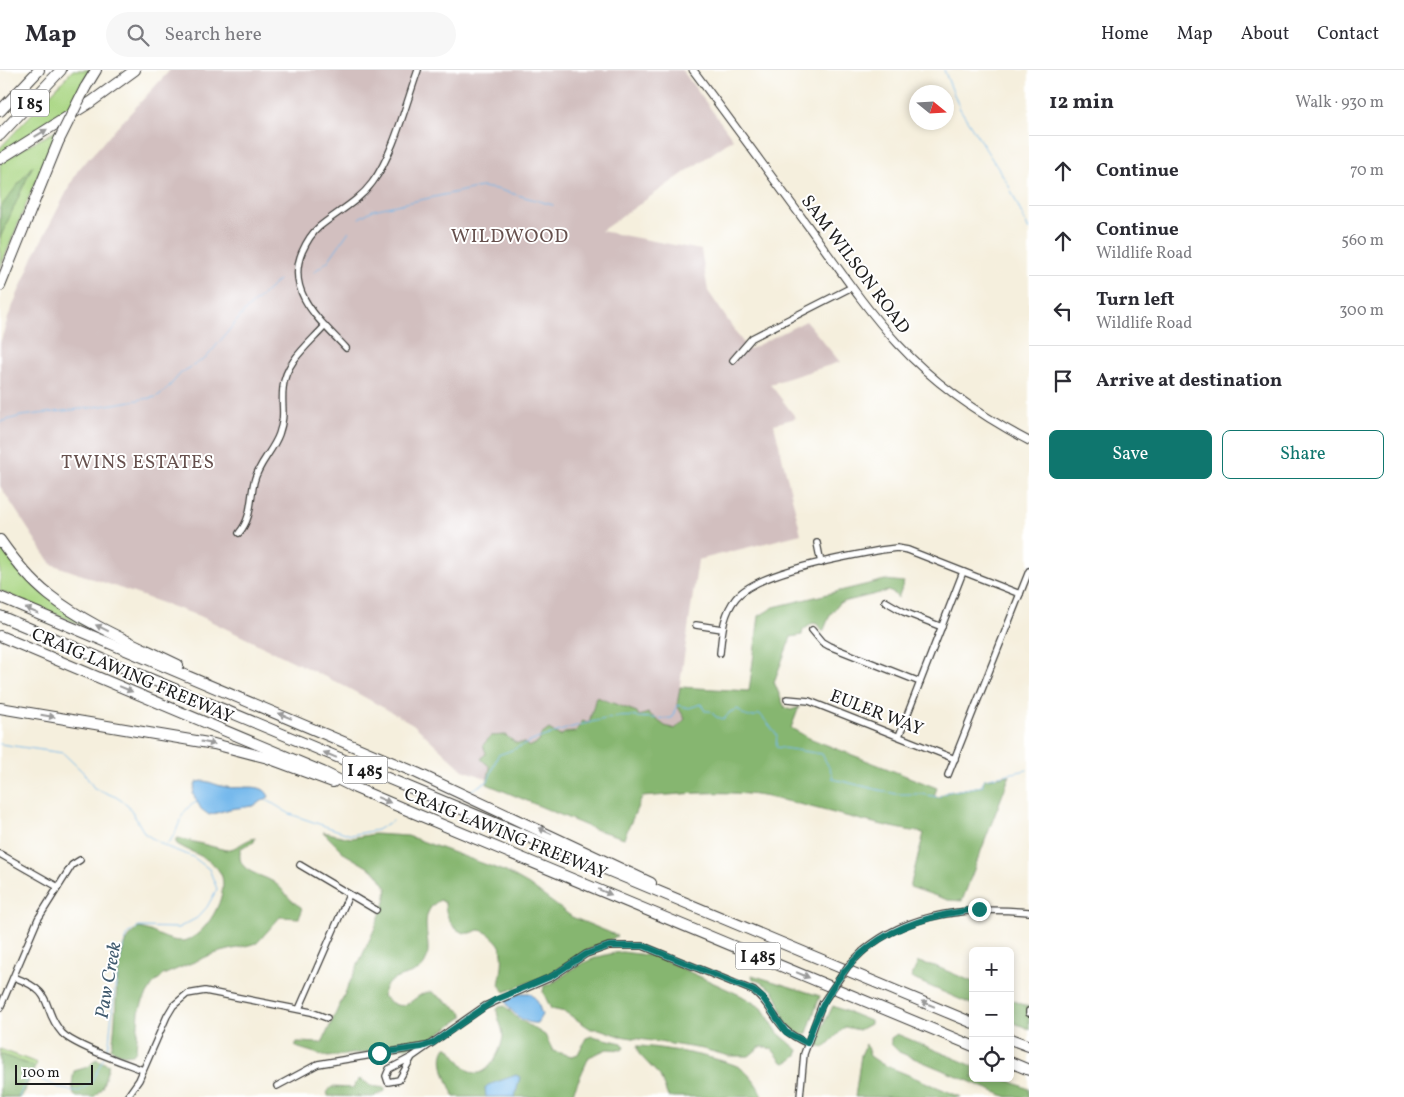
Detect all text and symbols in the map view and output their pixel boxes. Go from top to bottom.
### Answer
search box [106,12,456,57]
text: Map [25,18,76,52]
icon: search [124,21,152,49]
text: Search here [164,22,262,48]
text: Home [1101,22,1149,47]
text: Map [1177,22,1213,47]
text: About [1241,22,1289,47]
text: Contact [1317,22,1379,47]
north arrow [909,85,954,130]
text: 12 min [1049,88,1114,117]
road number: I 85 [11,89,49,116]
text: Walk · 930 m [1295,92,1384,114]
one-way arrow [34,128,47,137]
icon: ahead [1049,157,1077,185]
text: Continue [1096,158,1179,184]
text: 70 m [1350,160,1384,182]
street label: SAM WILSON ROAD [794,190,915,339]
text: Continue [1096,217,1179,243]
district label: WILDWOOD [451,224,569,250]
icon: ahead [1049,227,1077,255]
text: 560 m [1341,230,1384,252]
text: Wildlife Road [1096,243,1192,265]
text: Turn left [1096,287,1175,313]
icon: left [1049,297,1077,325]
text: 300 m [1339,300,1384,322]
text: Wildlife Road [1096,313,1192,335]
icon: arrive [1049,367,1077,395]
text: Arrive at destination [1096,368,1282,394]
button: Save [1049,430,1212,479]
button: Share [1222,430,1384,479]
district label: TWINS ESTATES [61,450,215,476]
one-way arrow [25,606,39,614]
street label: CRAIG LAWING FREEWAY [27,622,237,730]
one-way arrow [94,623,109,632]
street label: EULER WAY [826,684,927,743]
one-way arrow [118,686,133,694]
one-way arrow [40,712,56,720]
one-way arrow [278,712,292,720]
one-way arrow [201,739,216,747]
one-way arrow [322,751,337,759]
road number: I 485 [342,756,388,784]
street label: CRAIG LAWING FREEWAY [400,782,611,887]
one-way arrow [377,797,391,805]
one-way arrow [538,827,552,835]
one-way arrow [598,888,612,896]
route end [968,898,991,921]
water label: Paw Creek [89,940,129,1021]
road number: I 485 [736,942,780,969]
map controls [969,947,1014,1082]
button: + [969,947,1014,992]
one-way arrow [796,971,810,979]
button: − [969,992,1014,1037]
one-way arrow [920,1000,935,1008]
button: locate [969,1037,1014,1082]
route start [368,1042,391,1065]
scale bar [15,1062,92,1085]
text: 100 m [22,1064,60,1083]

